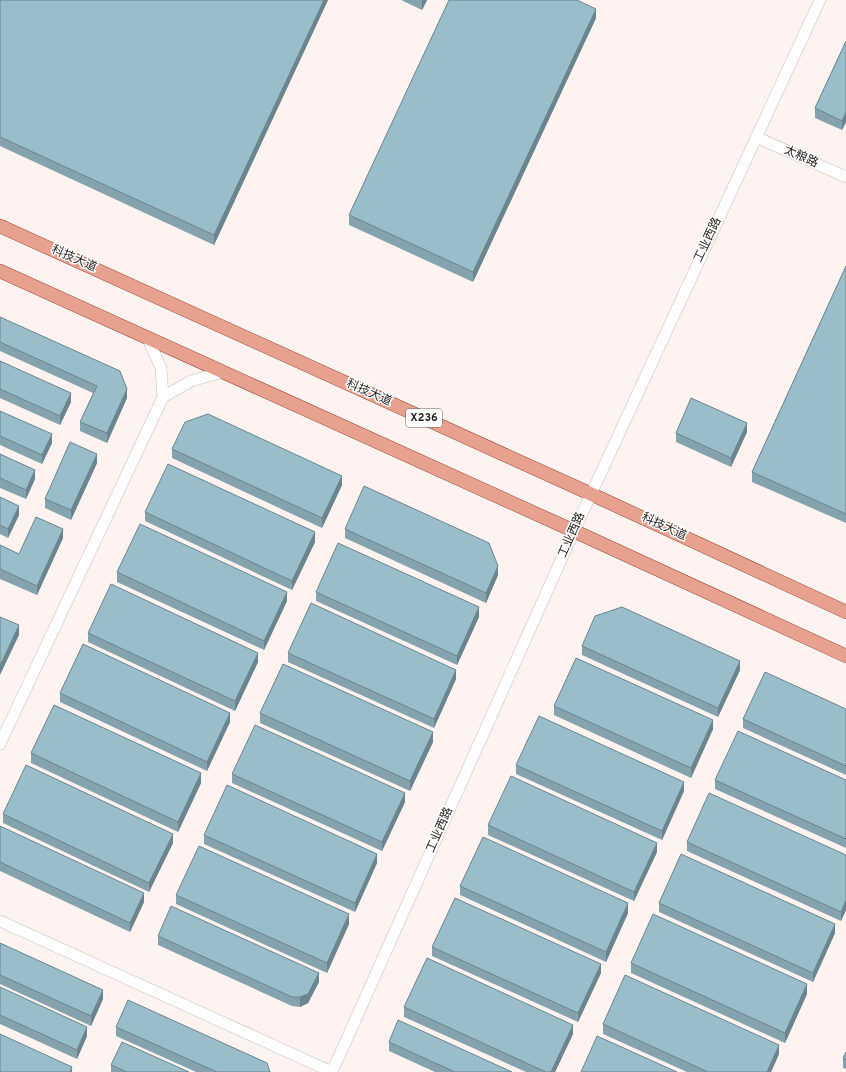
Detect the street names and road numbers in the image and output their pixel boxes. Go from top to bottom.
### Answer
street label: 太粮路 [781,142,821,172]
street label: 工业西路 [691,215,725,265]
street label: 科技大道 [49,242,99,276]
street label: 科技大道 [344,376,394,410]
road number: X236 [406,409,442,427]
street label: 工业西路 [555,510,589,560]
street label: 科技大道 [639,510,689,544]
street label: 工业西路 [423,805,457,855]

